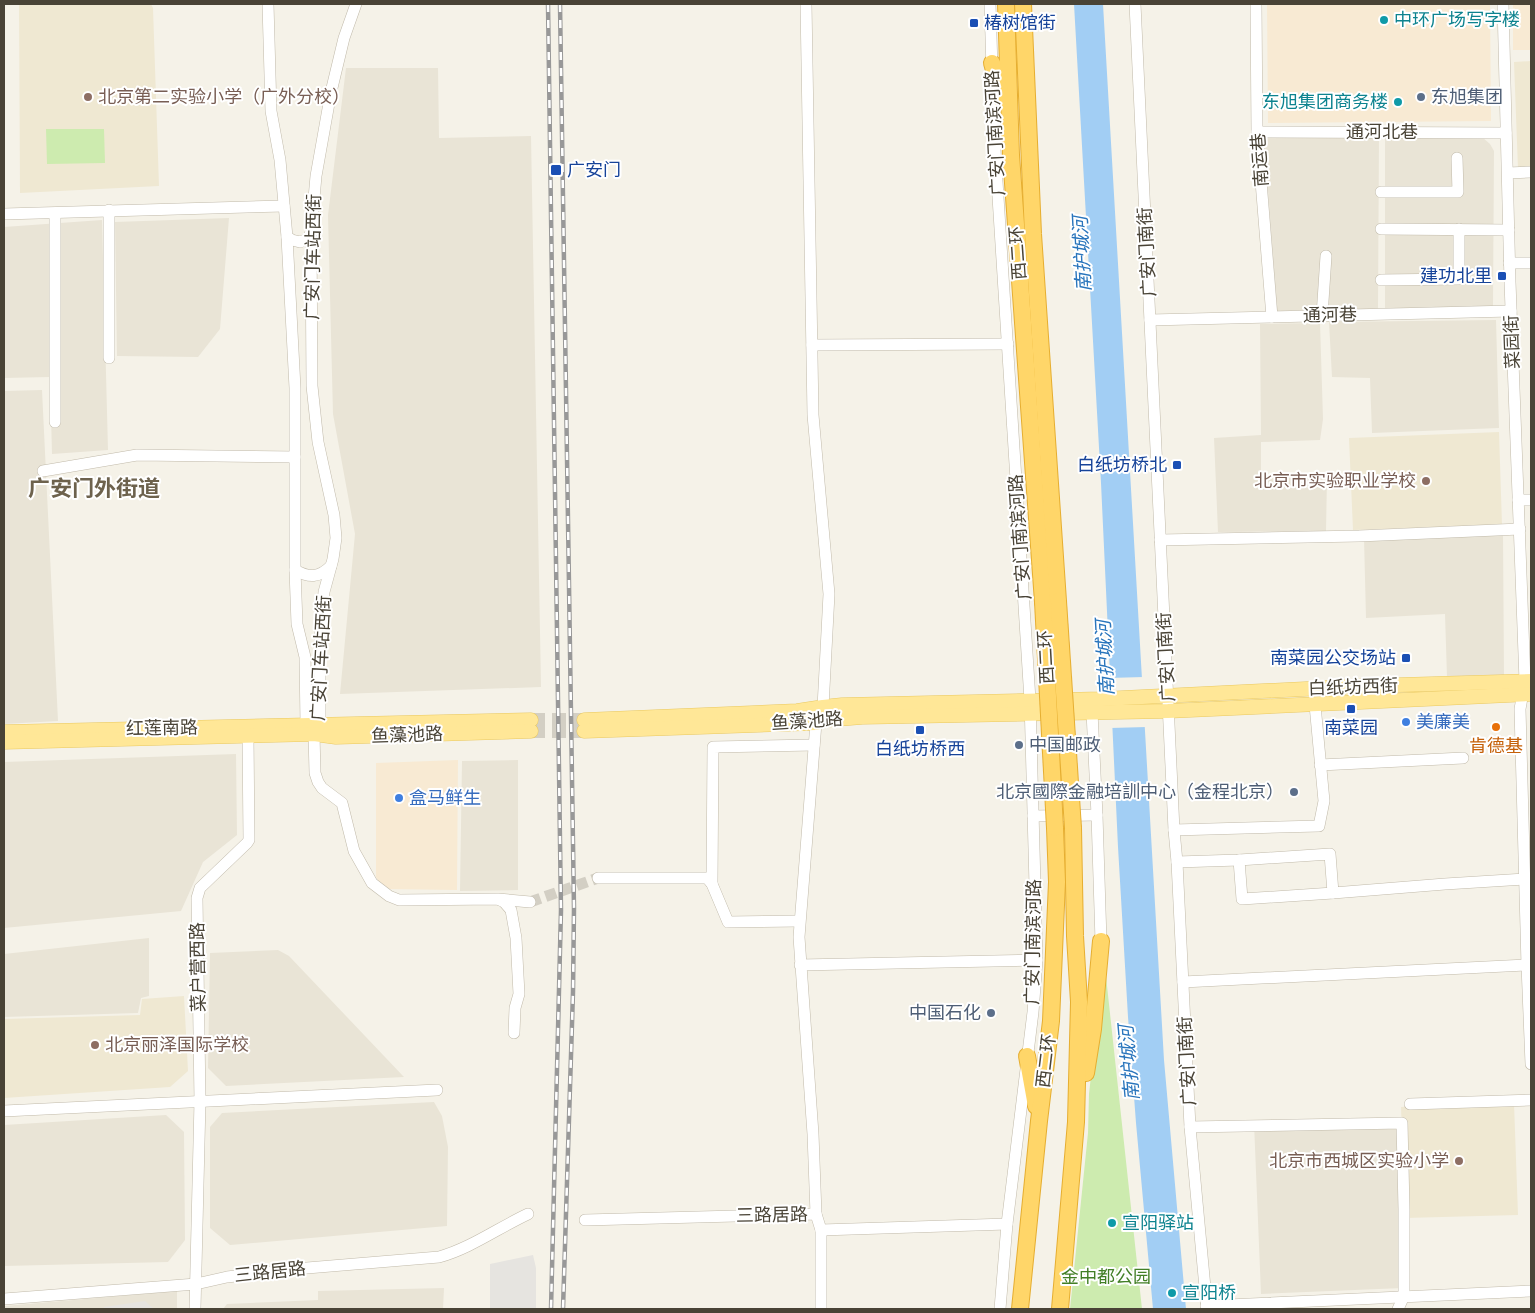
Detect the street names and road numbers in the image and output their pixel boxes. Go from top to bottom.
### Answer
street label: 广安门南滨河路 [981,70,1009,196]
street label: 通河北巷 [1346,121,1418,143]
street label: 南运巷 [1247,132,1273,188]
street label: 广安门车站西街 [301,194,325,320]
street label: 广安门南街 [1134,206,1160,298]
street label: 西二环 [1005,225,1031,281]
street label: 通河巷 [1303,304,1357,326]
street label: 菜园街 [1500,315,1524,369]
street label: 广安门南滨河路 [1005,473,1035,601]
street label: 广安门车站西街 [307,595,335,721]
street label: 广安门南街 [1153,611,1179,703]
street label: 西二环 [1034,629,1058,685]
street label: 白纸坊西街 [1308,674,1398,700]
street label: 鱼藻池路 [770,708,844,734]
street label: 红莲南路 [126,716,198,740]
street label: 鱼藻池路 [371,723,443,747]
street label: 广安门南滨河路 [1021,879,1045,1005]
street label: 菜户营西路 [186,922,210,1012]
street label: 广安门南街 [1174,1015,1200,1107]
street label: 西二环 [1032,1033,1060,1089]
street label: 三路居路 [736,1203,808,1227]
street label: 三路居路 [233,1257,307,1287]

